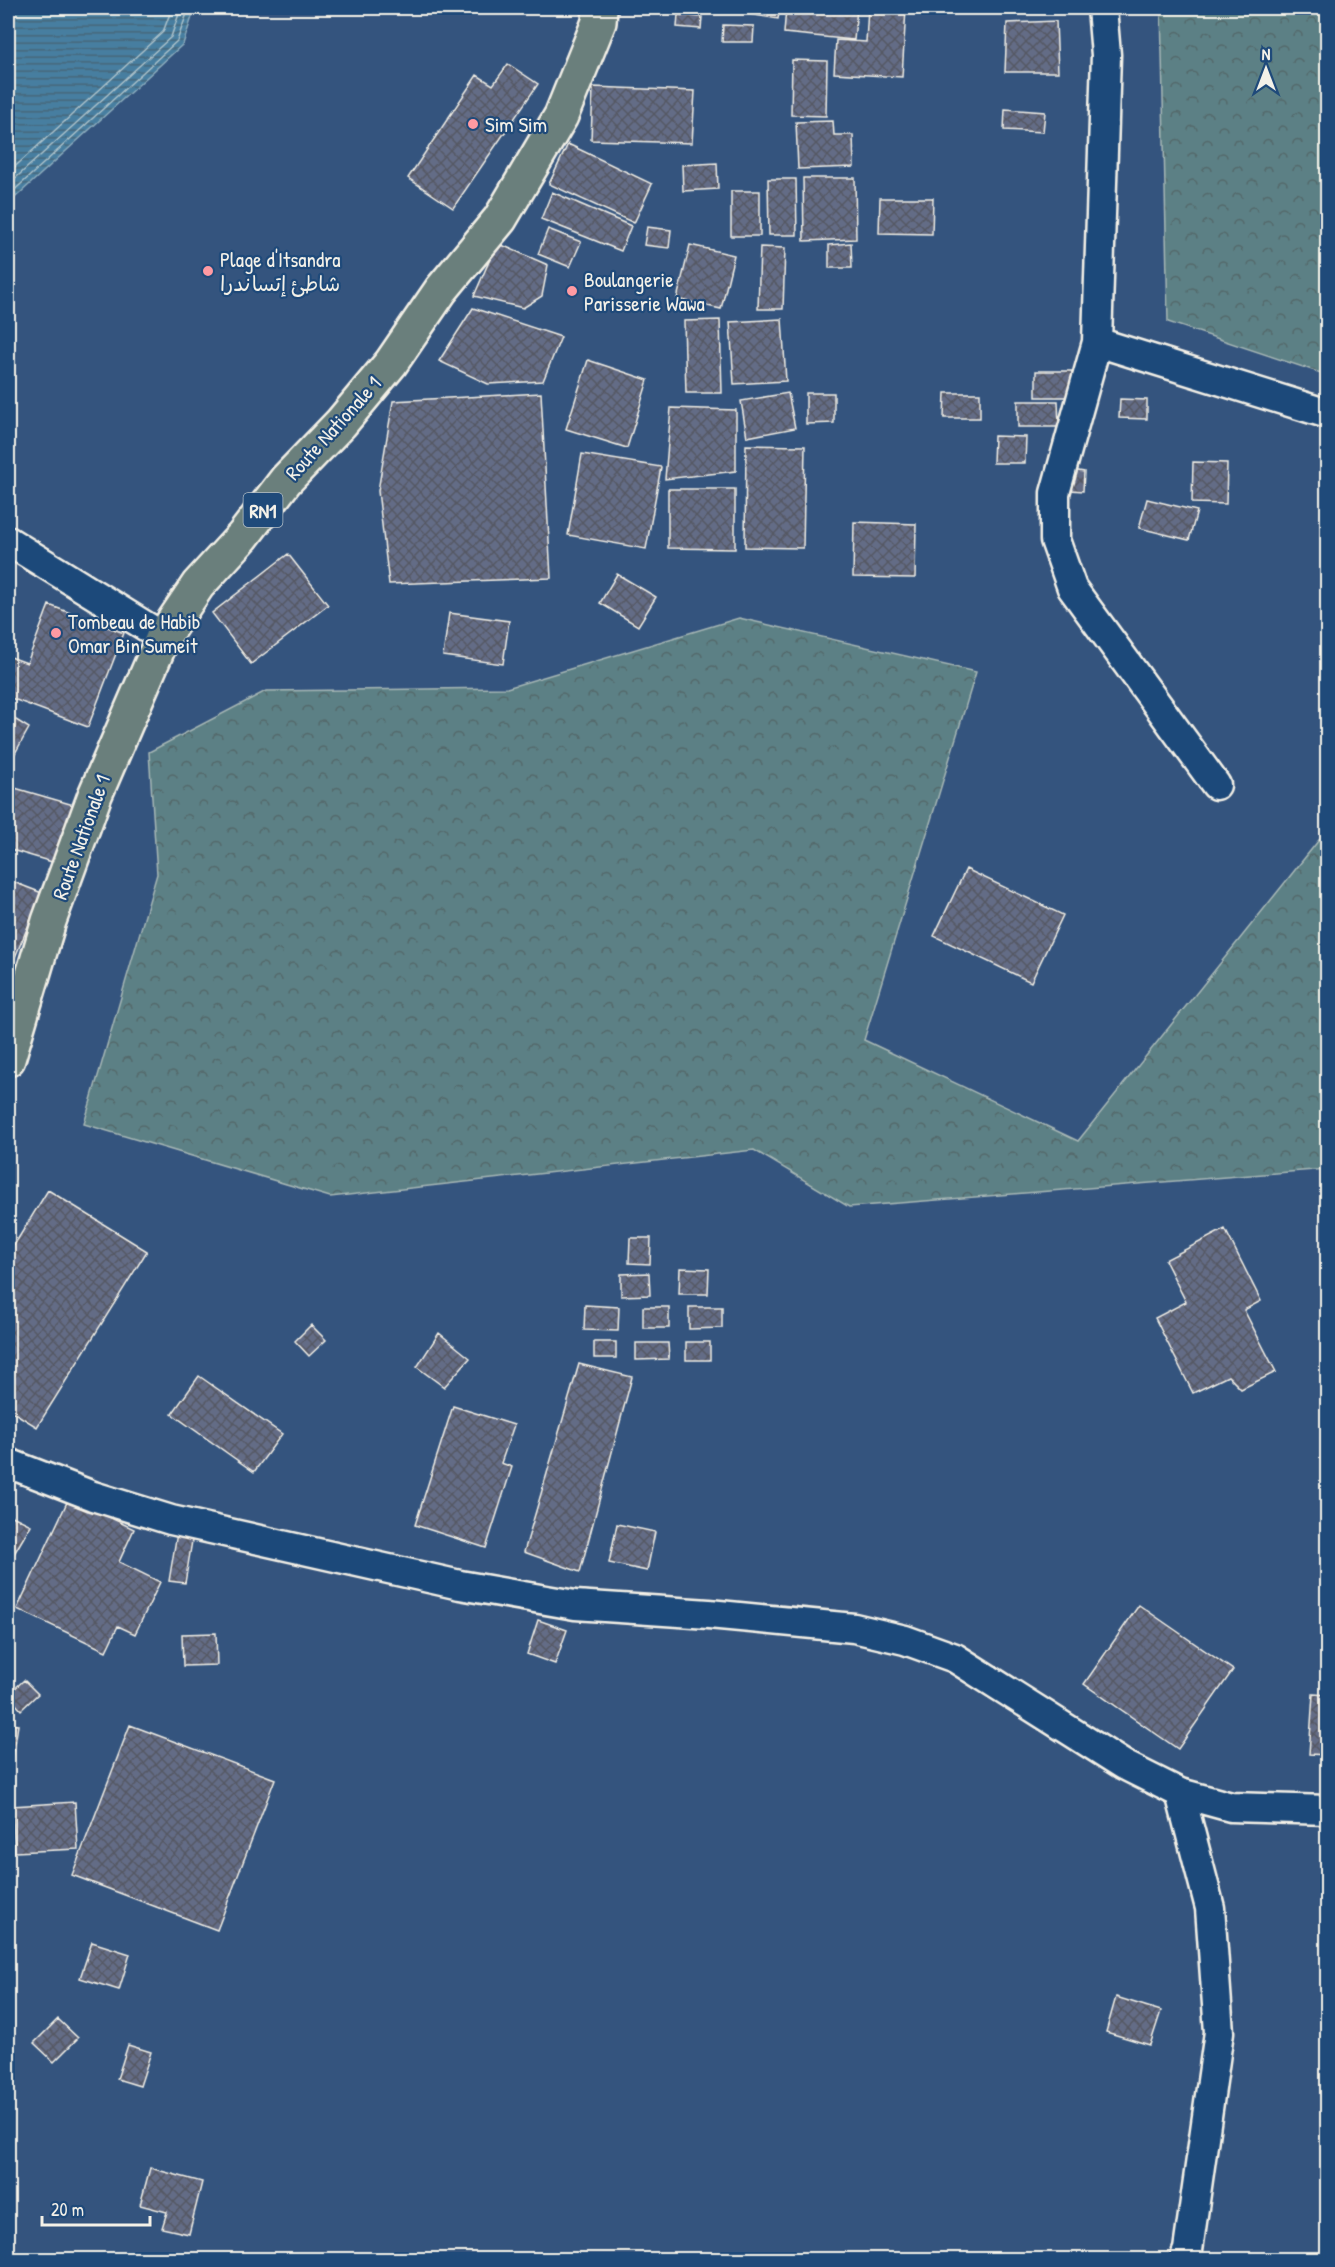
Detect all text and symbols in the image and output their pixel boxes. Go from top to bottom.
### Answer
north arrow [1236,39,1296,99]
text: N [1262,43,1271,65]
place label: Sim Sim [485,110,547,139]
marker: Sim Sim [466,117,480,131]
place label: Plage d'Itsandra شاطئ إتساندرا [220,245,341,298]
marker: Plage d'Itsandra شاطئ إتساندرا [201,264,215,278]
place label: Boulangerie Parisserie Wawa [584,265,705,318]
marker: Boulangerie Parisserie Wawa [565,284,579,298]
street label: Route Nationale 1 [278,370,388,486]
road number: RN1 [244,493,282,527]
place label: Tombeau de Habib Omar Bin Sumeit [68,607,201,660]
marker: Tombeau de Habib Omar Bin Sumeit [49,626,63,640]
street label: Route Nationale 1 [45,771,117,903]
scale bar [42,2189,150,2227]
text: 20 m [51,2197,84,2222]

